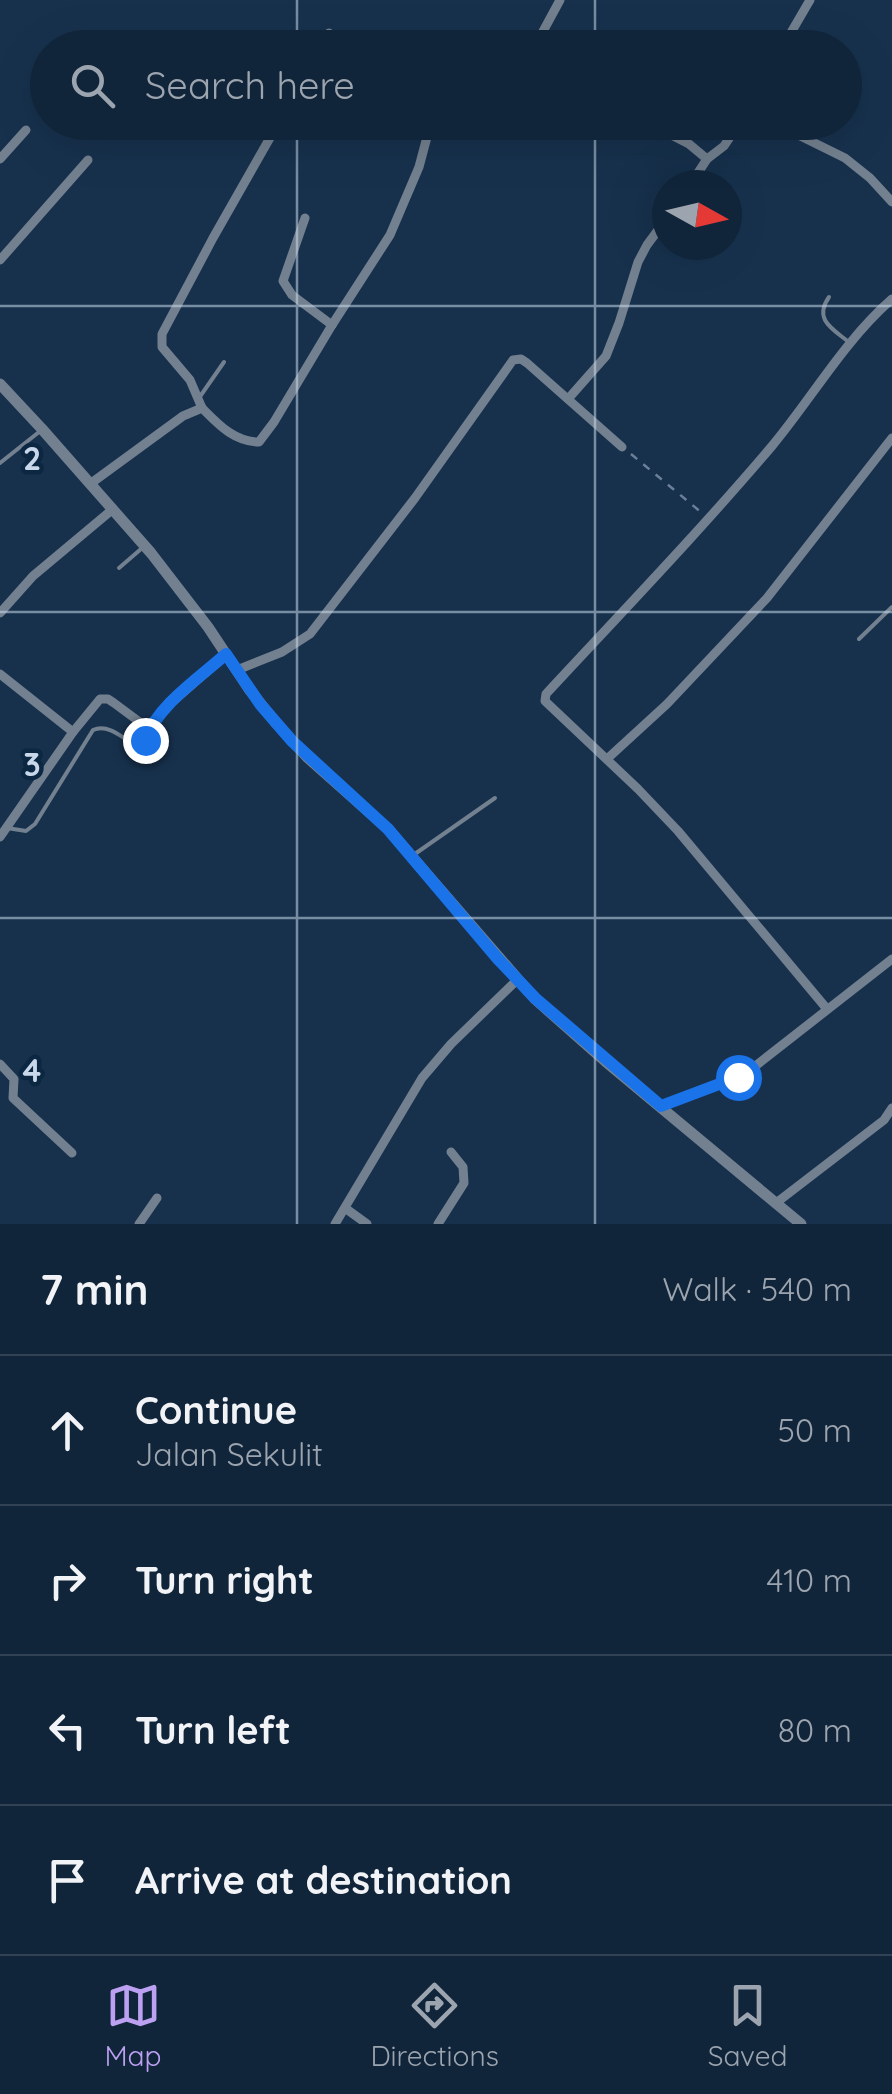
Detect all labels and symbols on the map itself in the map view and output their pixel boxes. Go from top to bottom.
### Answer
north arrow [652,170,742,260]
text: 2 [23,438,41,478]
route end [123,718,169,764]
text: 3 [23,744,41,784]
text: 4 [23,1050,42,1090]
route start [716,1055,762,1101]

